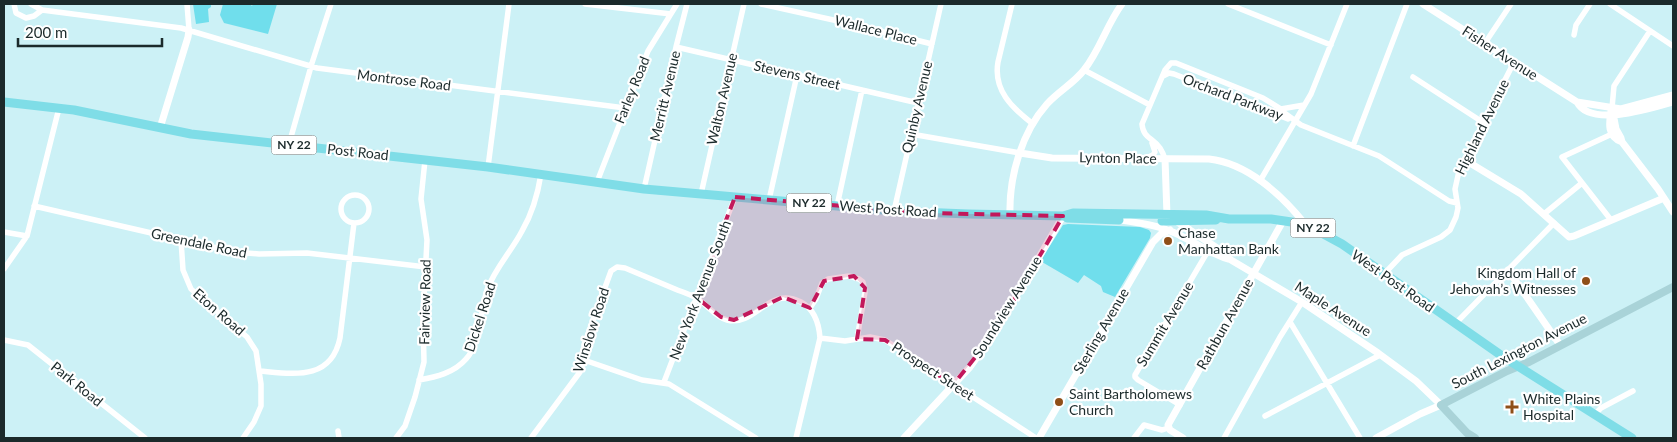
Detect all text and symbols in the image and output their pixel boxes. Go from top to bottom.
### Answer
street label: Wallace Place [833,11,919,48]
scale bar [18,15,161,47]
street label: Fisher Avenue [1459,22,1541,83]
text: 200 m [25,23,67,41]
street label: Merritt Avenue [646,49,683,143]
street label: Walton Avenue [703,51,740,147]
street label: Farley Road [610,54,653,126]
street label: Stevens Street [752,56,842,93]
street label: Quinby Avenue [898,59,935,155]
street label: Montrose Road [356,65,452,94]
street label: Orchard Parkway [1181,70,1286,124]
street label: Highland Avenue [1451,76,1512,177]
road number: NY 22 [272,136,316,154]
street label: Post Road [326,140,390,163]
street label: Lynton Place [1079,148,1157,167]
road number: NY 22 [786,194,832,212]
street label: West Post Road [839,197,937,220]
street label: New York Avenue South [665,218,734,362]
road number: NY 22 [1290,218,1336,238]
street label: Greendale Road [150,224,249,261]
place label: Chase Manhattan Bank [1178,224,1280,257]
marker: Chase Manhattan Bank [1162,235,1174,247]
street label: West Post Road [1348,246,1438,316]
street label: Soundview Avenue [968,253,1045,361]
street label: Fairview Road [415,259,434,345]
place label: Kingdom Hall of Jehovah’s Witnesses [1450,264,1576,297]
street label: Rathbun Avenue [1193,275,1257,372]
marker: Kingdom Hall of Jehovah’s Witnesses [1580,275,1592,287]
street label: Summit Avenue [1133,278,1197,369]
street label: Maple Avenue [1292,278,1375,340]
street label: Dickel Road [460,280,499,354]
street label: Eton Road [190,284,249,339]
street label: Winslow Road [569,285,612,374]
street label: Sterling Avenue [1069,285,1132,377]
street label: South Lexington Avenue [1448,309,1589,392]
street label: Prospect Street [889,338,978,403]
street label: Park Road [48,357,107,410]
place label: Saint Bartholomews Church [1069,385,1192,418]
place label: White Plains Hospital [1523,390,1600,423]
marker: Saint Bartholomews Church [1053,396,1065,408]
marker: White Plains Hospital [1505,400,1519,414]

